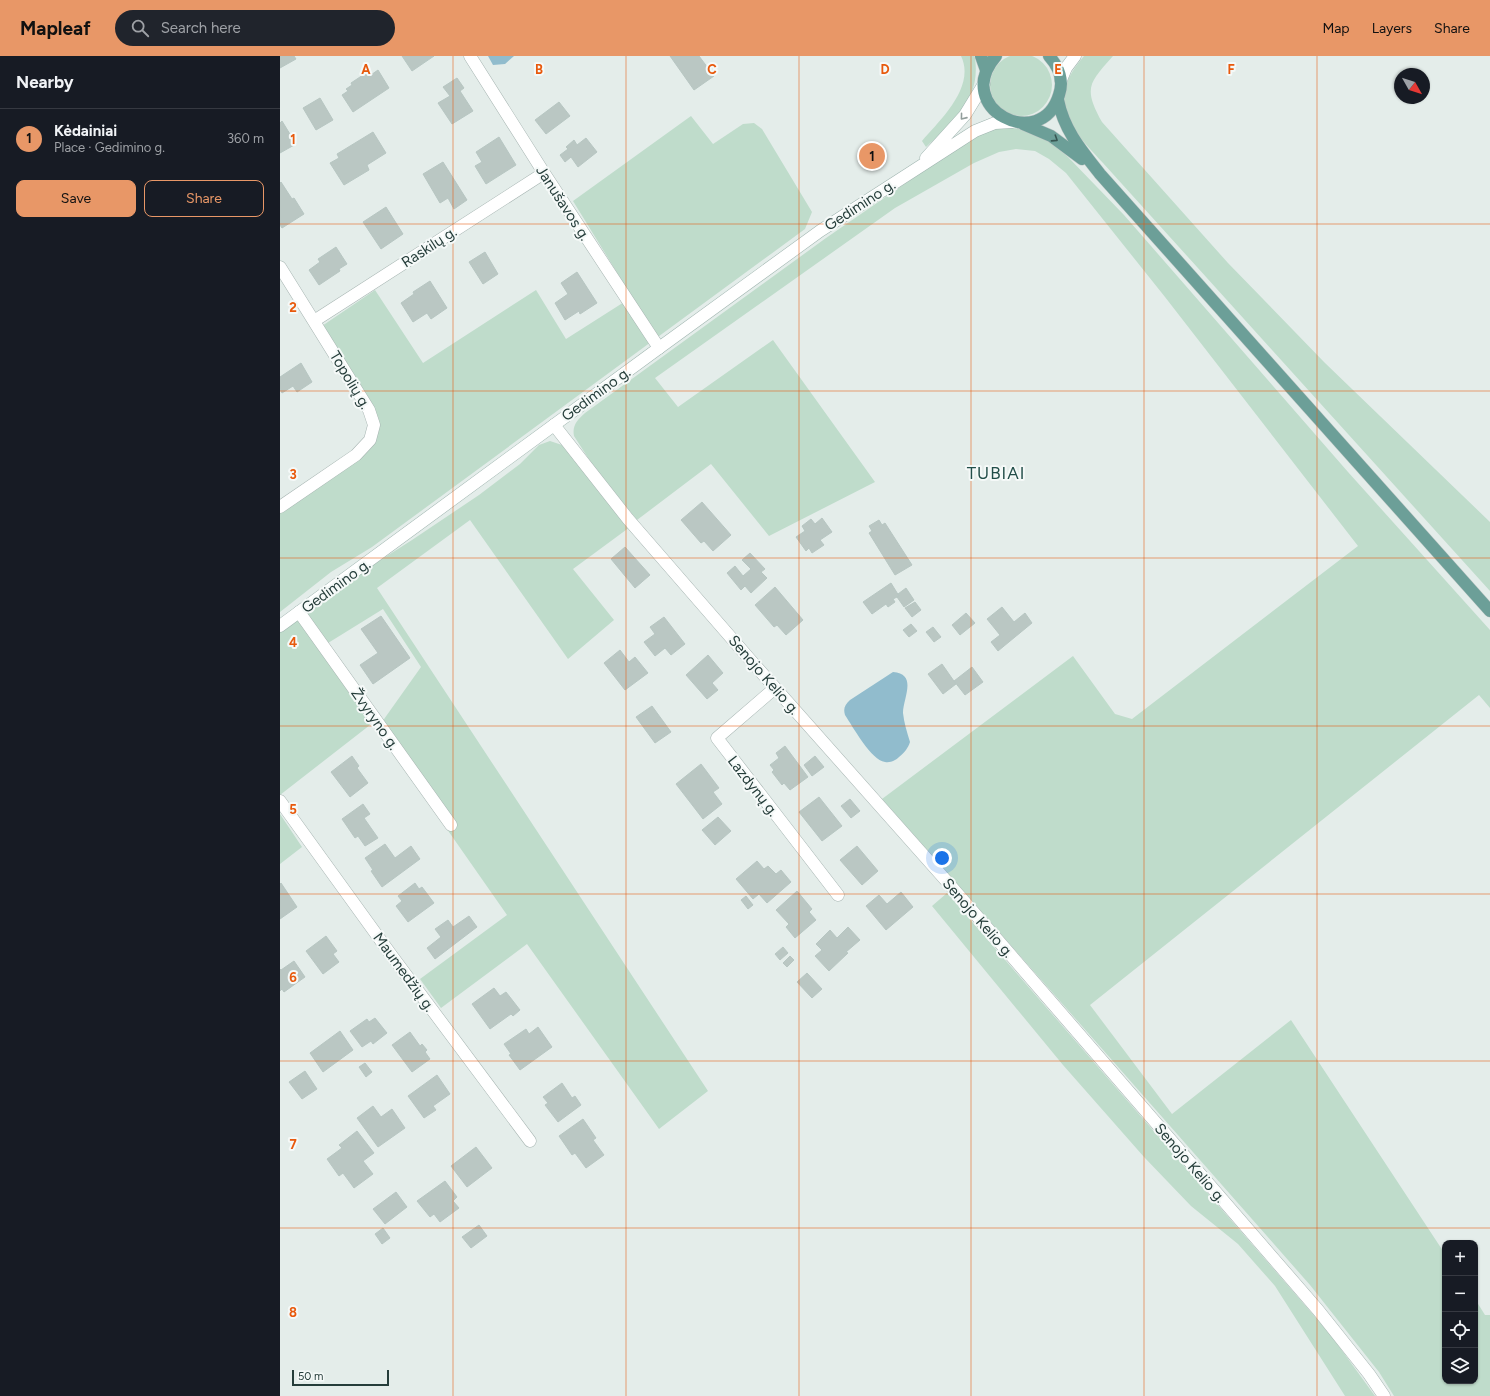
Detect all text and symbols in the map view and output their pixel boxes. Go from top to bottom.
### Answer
search box [115,10,395,46]
text: Mapleaf [20,17,91,40]
icon: search [129,17,151,39]
text: Search here [161,19,241,37]
text: Map [1322,20,1350,37]
text: Layers [1372,20,1412,37]
text: Share [1434,20,1470,37]
text: A [361,62,371,77]
text: B [535,62,543,77]
text: C [707,62,717,77]
text: D [880,62,890,77]
text: E [1054,62,1062,77]
text: F [1227,62,1235,77]
north arrow [1394,68,1430,104]
text: Nearby [16,72,74,92]
one-way arrow [961,112,968,120]
text: Kėdainiai [54,122,117,140]
text: 1 [26,131,32,146]
text: 360 m [227,131,264,146]
text: 1 [290,132,296,147]
one-way arrow [1051,134,1058,142]
text: Place · Gedimino g. [54,140,165,155]
pin: 1 [859,141,885,171]
street label: Janušavos g. [532,162,594,244]
street label: Gedimino g. [821,175,899,235]
button: Save [16,180,136,217]
button: Share [144,180,264,217]
street label: Raskilų g. [398,223,460,271]
text: 2 [289,300,297,315]
street label: Topolių g. [326,348,374,412]
street label: Gedimino g. [558,363,634,425]
district label: TUBIAI [967,463,1025,483]
text: 3 [289,467,297,482]
street label: Gedimino g. [298,555,374,617]
street label: Senojo Kelio g. [725,632,803,718]
text: 4 [289,635,297,650]
street label: Žvyryno g. [347,685,403,753]
street label: Lazdynų g. [724,752,782,820]
text: 5 [289,802,297,817]
your location [932,848,952,868]
street label: Senojo Kelio g. [939,875,1017,961]
street label: Maumedžių g. [369,929,439,1015]
text: 6 [289,970,297,985]
street label: Senojo Kelio g. [1151,1120,1229,1206]
text: 7 [289,1137,297,1152]
map controls [1442,1240,1478,1384]
button: + [1442,1240,1478,1276]
button: − [1442,1276,1478,1312]
text: 8 [289,1305,297,1320]
button: locate [1442,1312,1478,1348]
button: layers [1442,1348,1478,1384]
scale bar [292,1368,389,1387]
text: 50 m [298,1370,323,1383]

